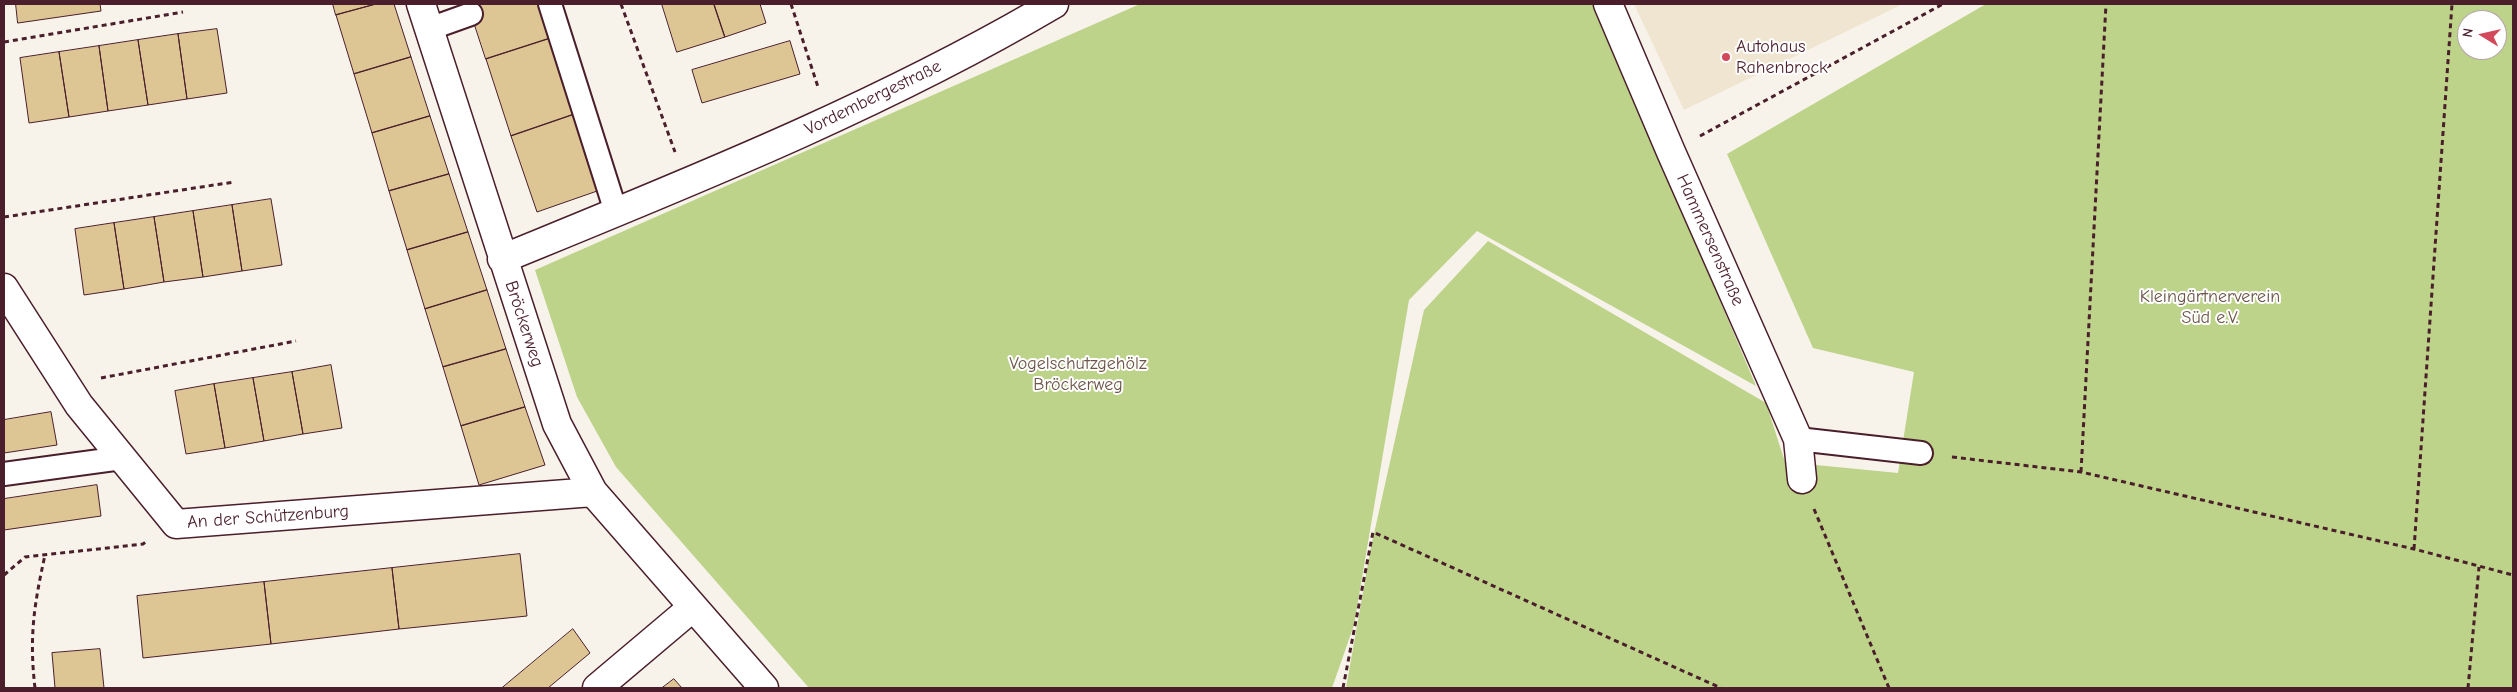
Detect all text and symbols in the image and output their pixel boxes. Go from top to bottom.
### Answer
north arrow [2457,10,2507,60]
text: N [2459,27,2477,39]
place label: Autohaus Rahenbrock [1736,36,1828,78]
marker: Autohaus Rahenbrock [1720,51,1732,63]
street label: Vordembergestraße [801,56,945,140]
street label: Hammersenstraße [1671,171,1749,309]
street label: Bröckerweg [500,278,548,370]
park label: Kleingärtnerverein Süd e.V. [2140,286,2280,328]
park label: Vogelschutzgehölz Bröckerweg [1009,353,1147,396]
street label: An der Schützenburg [186,501,350,533]

